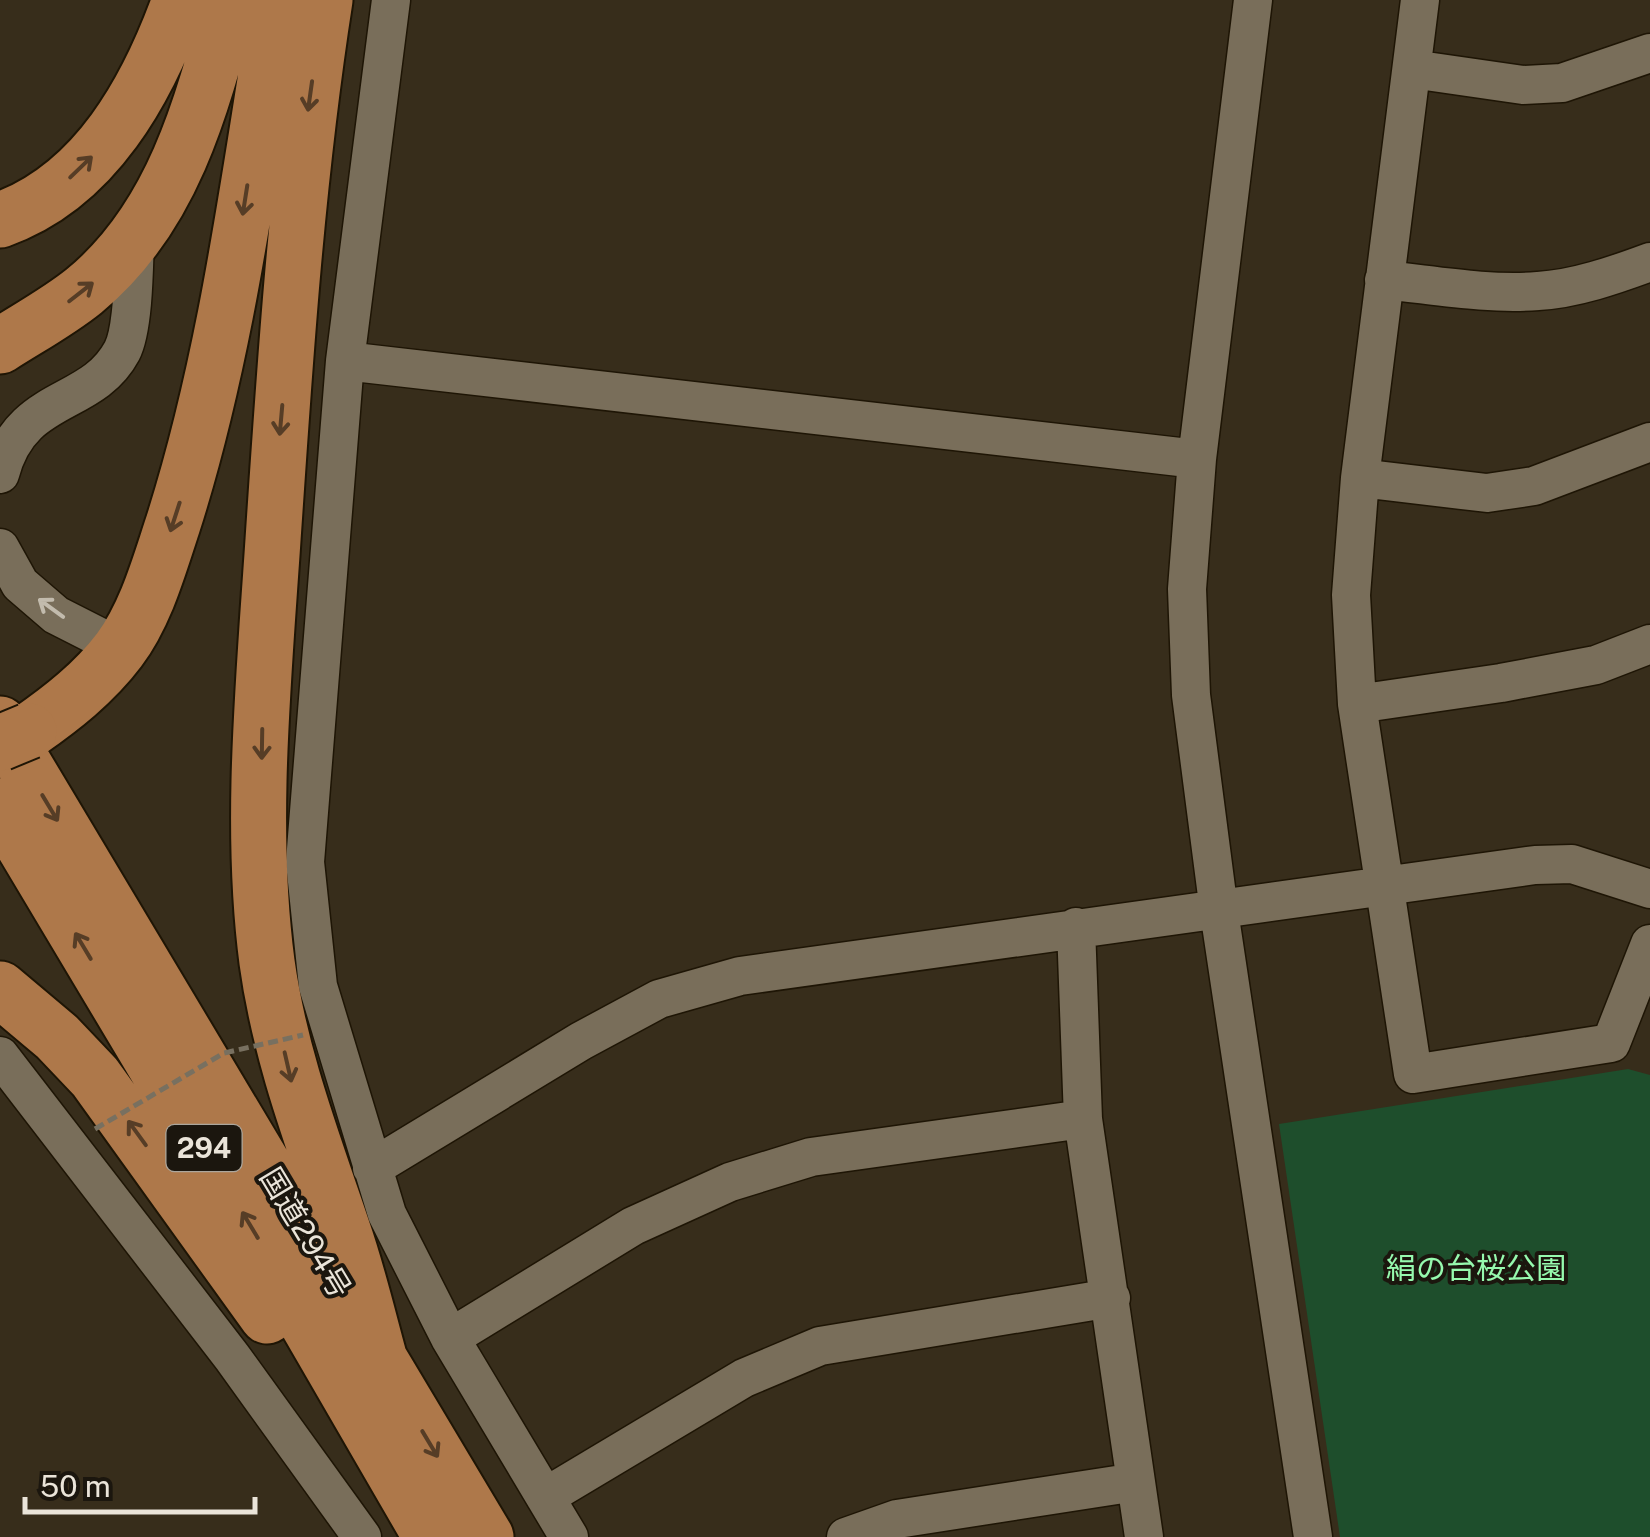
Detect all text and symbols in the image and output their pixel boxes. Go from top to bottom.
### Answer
one-way arrow [300,80,319,112]
one-way arrow [68,155,92,179]
one-way arrow [235,183,254,216]
one-way arrow [67,281,94,302]
one-way arrow [272,403,291,436]
one-way arrow [164,501,182,532]
one-way arrow [38,598,65,619]
one-way arrow [253,728,272,760]
one-way arrow [40,793,60,822]
one-way arrow [73,932,93,961]
one-way arrow [280,1050,298,1082]
one-way arrow [127,1120,148,1147]
road number: 294 [166,1125,242,1171]
street label: 国道294号 [253,1161,359,1304]
one-way arrow [240,1211,260,1240]
park label: 絹の台桜公園 [1386,1250,1566,1286]
one-way arrow [420,1429,440,1458]
scale bar [25,1452,255,1514]
text: 50 m [40,1468,111,1504]

